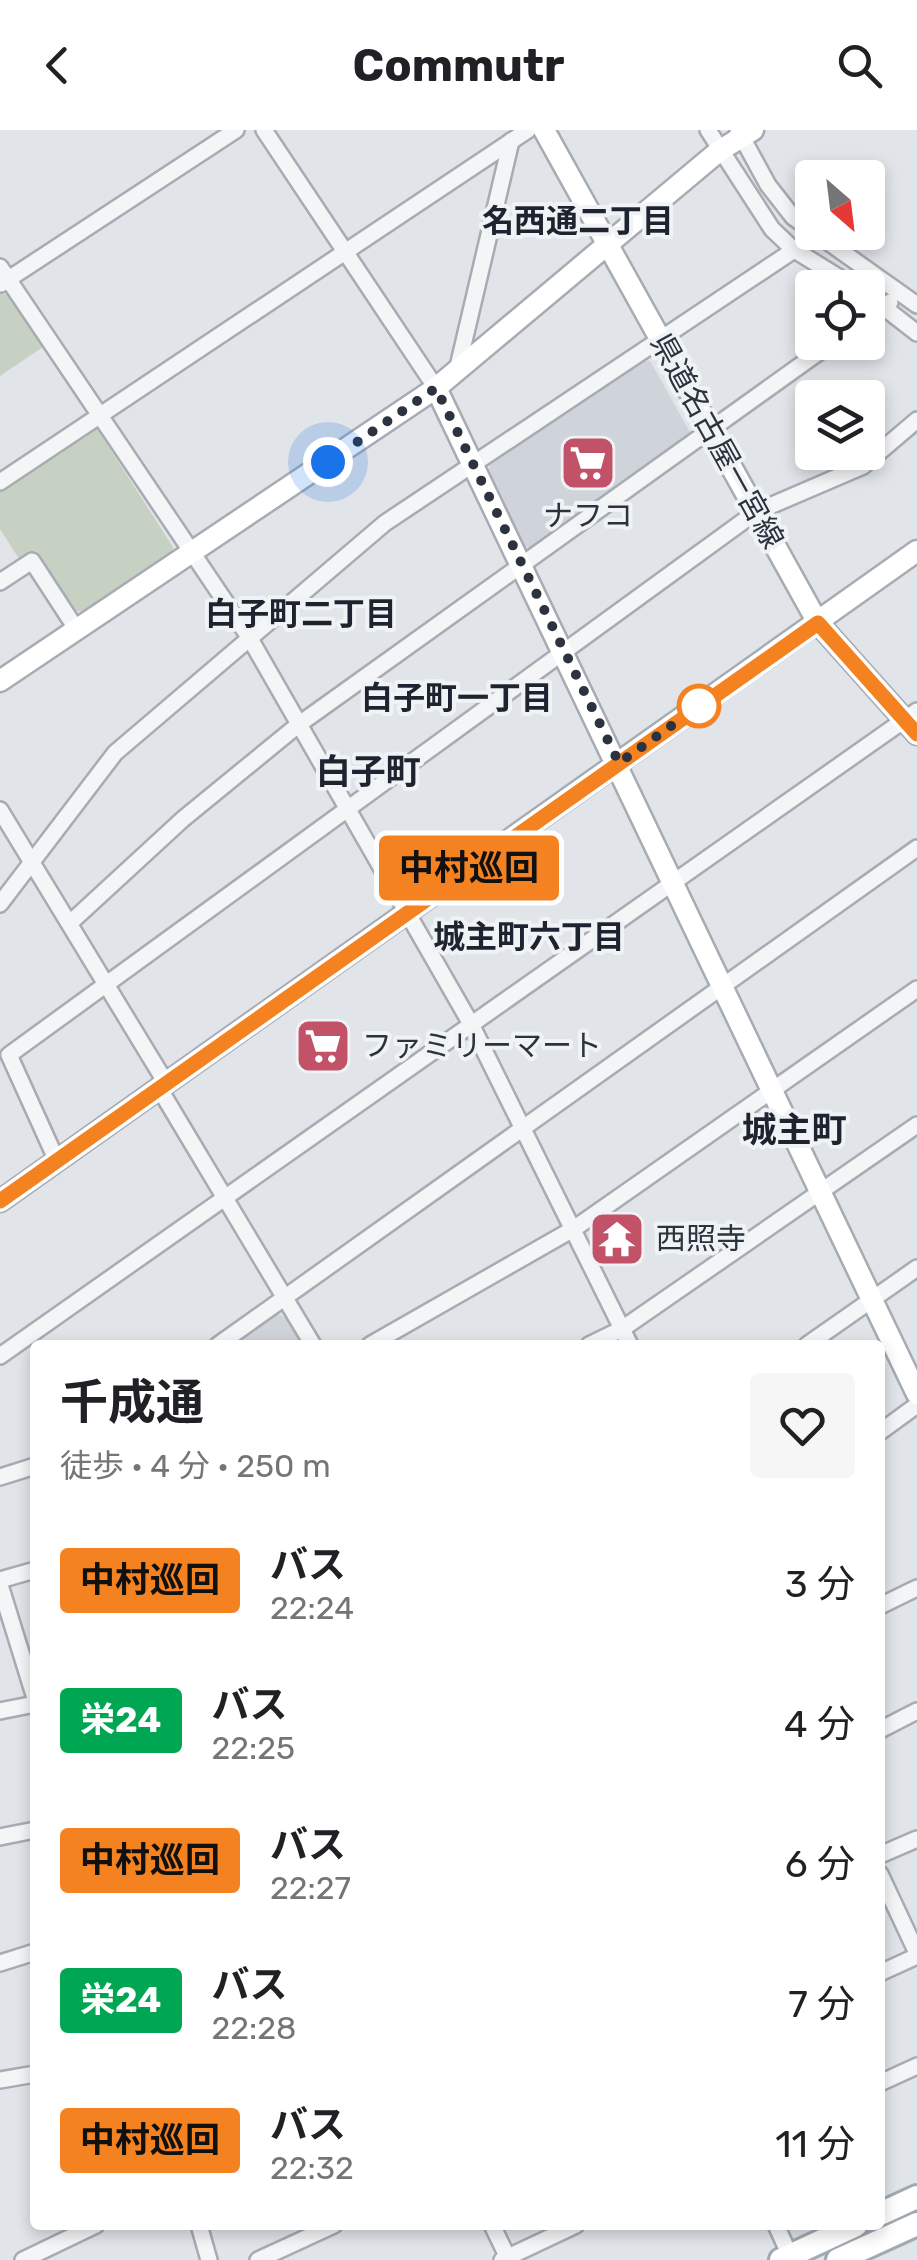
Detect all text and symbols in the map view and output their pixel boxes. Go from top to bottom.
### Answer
icon: back [30,38,85,93]
icon: search [832,38,887,93]
text: Commutr [353,39,564,92]
north arrow [795,160,885,250]
map controls [795,160,885,470]
district label: 名西通二丁目 [482,202,674,240]
button: locate [795,270,885,360]
street label: 県道名古屋一宮線 [643,327,791,555]
button: layers [795,380,885,470]
supermarket icon: ナフコ [558,433,618,493]
your location [303,437,353,487]
place label: ナフコ [543,498,633,534]
district label: 白子町二丁目 [205,595,397,633]
district label: 白子町一丁目 [361,679,553,717]
unlabelled marker [678,685,720,727]
district label: 白子町 [315,751,421,793]
line badge: 中村巡回 [399,836,539,900]
text: 中村巡回 [399,847,539,889]
district label: 城主町六丁目 [433,918,625,956]
supermarket icon: ファミリーマート [293,1016,353,1076]
place label: ファミリーマート [362,1028,602,1064]
district label: 城主町 [741,1109,847,1151]
temple icon: 西照寺 [587,1209,647,1269]
place label: 西照寺 [656,1221,746,1257]
button: heart [750,1373,855,1478]
text: 千成通 [60,1374,204,1431]
text: 徒歩 · 4 分 · 250 m [60,1447,331,1485]
text: バス [270,1542,346,1588]
text: 中村巡回 [80,1559,220,1601]
text: 3 分 [785,1561,855,1607]
text: 22:24 [270,1589,354,1627]
text: バス [212,1682,288,1728]
text: 栄24 [80,1699,162,1741]
text: 4 分 [784,1701,855,1747]
text: 22:25 [212,1729,295,1767]
text: バス [270,1822,346,1868]
text: 中村巡回 [80,1839,220,1881]
text: 6 分 [785,1841,855,1887]
text: 22:27 [270,1869,351,1907]
text: バス [212,1962,288,2008]
text: 栄24 [80,1979,162,2021]
text: 7 分 [788,1981,855,2027]
text: 22:28 [212,2009,296,2047]
text: バス [270,2102,346,2148]
text: 中村巡回 [80,2119,220,2161]
text: 11 分 [775,2121,855,2167]
text: 22:32 [270,2149,354,2187]

